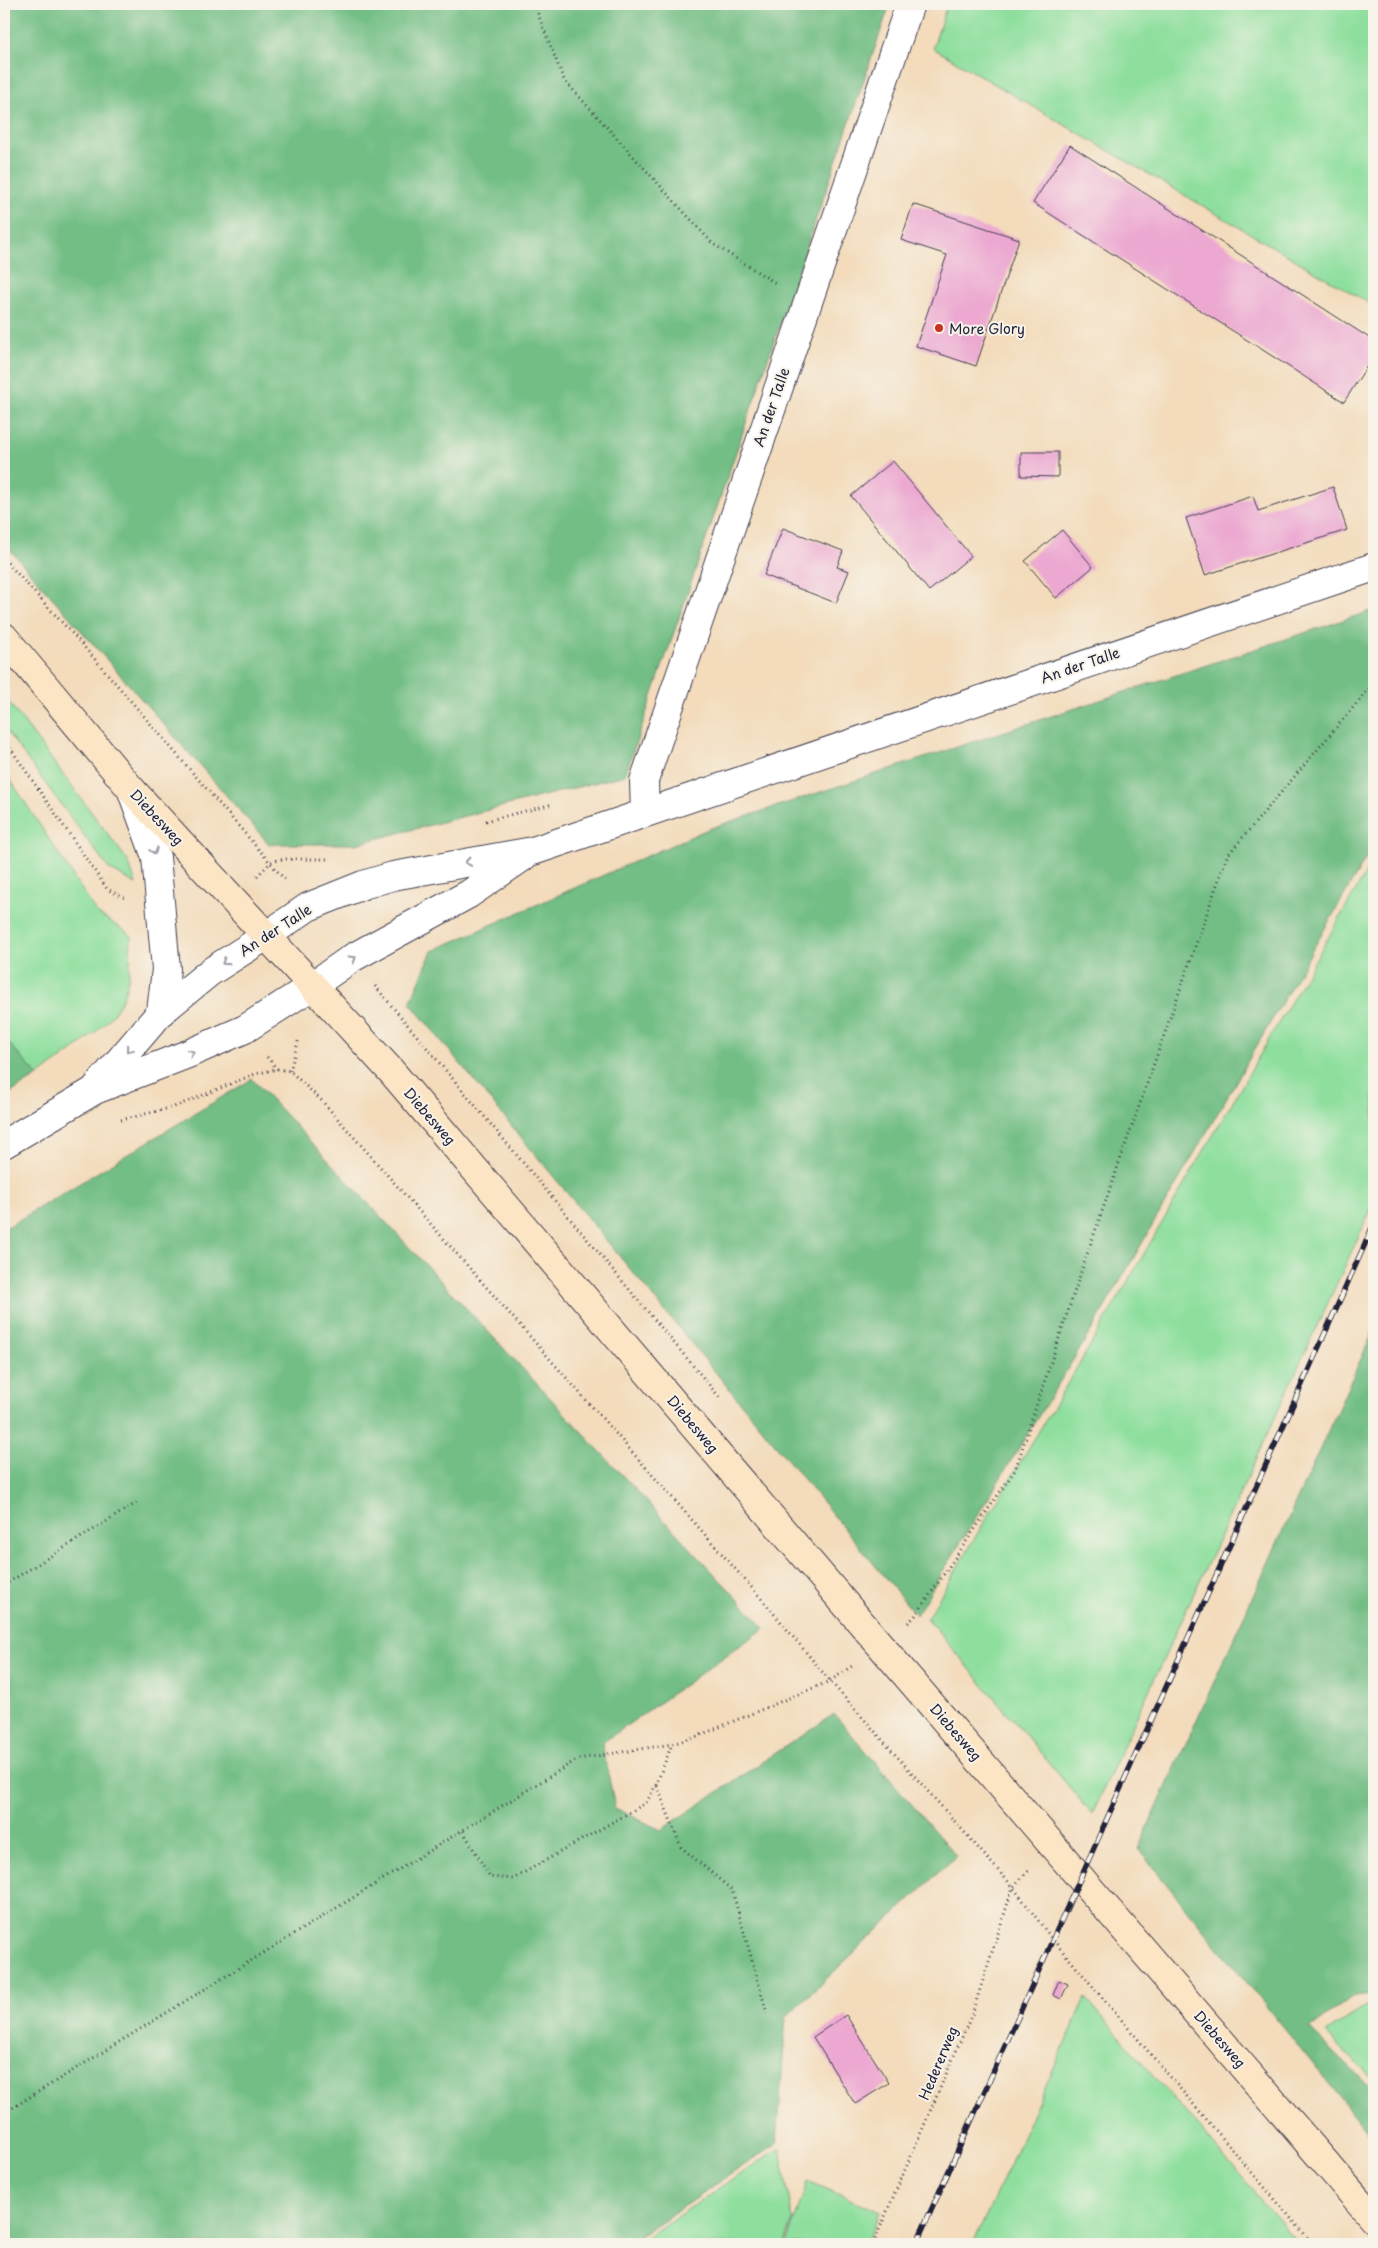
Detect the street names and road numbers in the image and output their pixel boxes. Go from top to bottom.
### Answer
street label: An der Talle [748,364,794,449]
street label: An der Talle [1038,642,1123,688]
street label: Diebesweg [125,784,189,850]
street label: An der Talle [235,899,316,961]
street label: Diebesweg [399,1082,461,1150]
street label: Diebesweg [662,1390,724,1458]
street label: Diebesweg [925,1698,987,1766]
street label: Diebesweg [1189,2005,1251,2073]
street label: Hedererweg [913,2023,963,2103]

